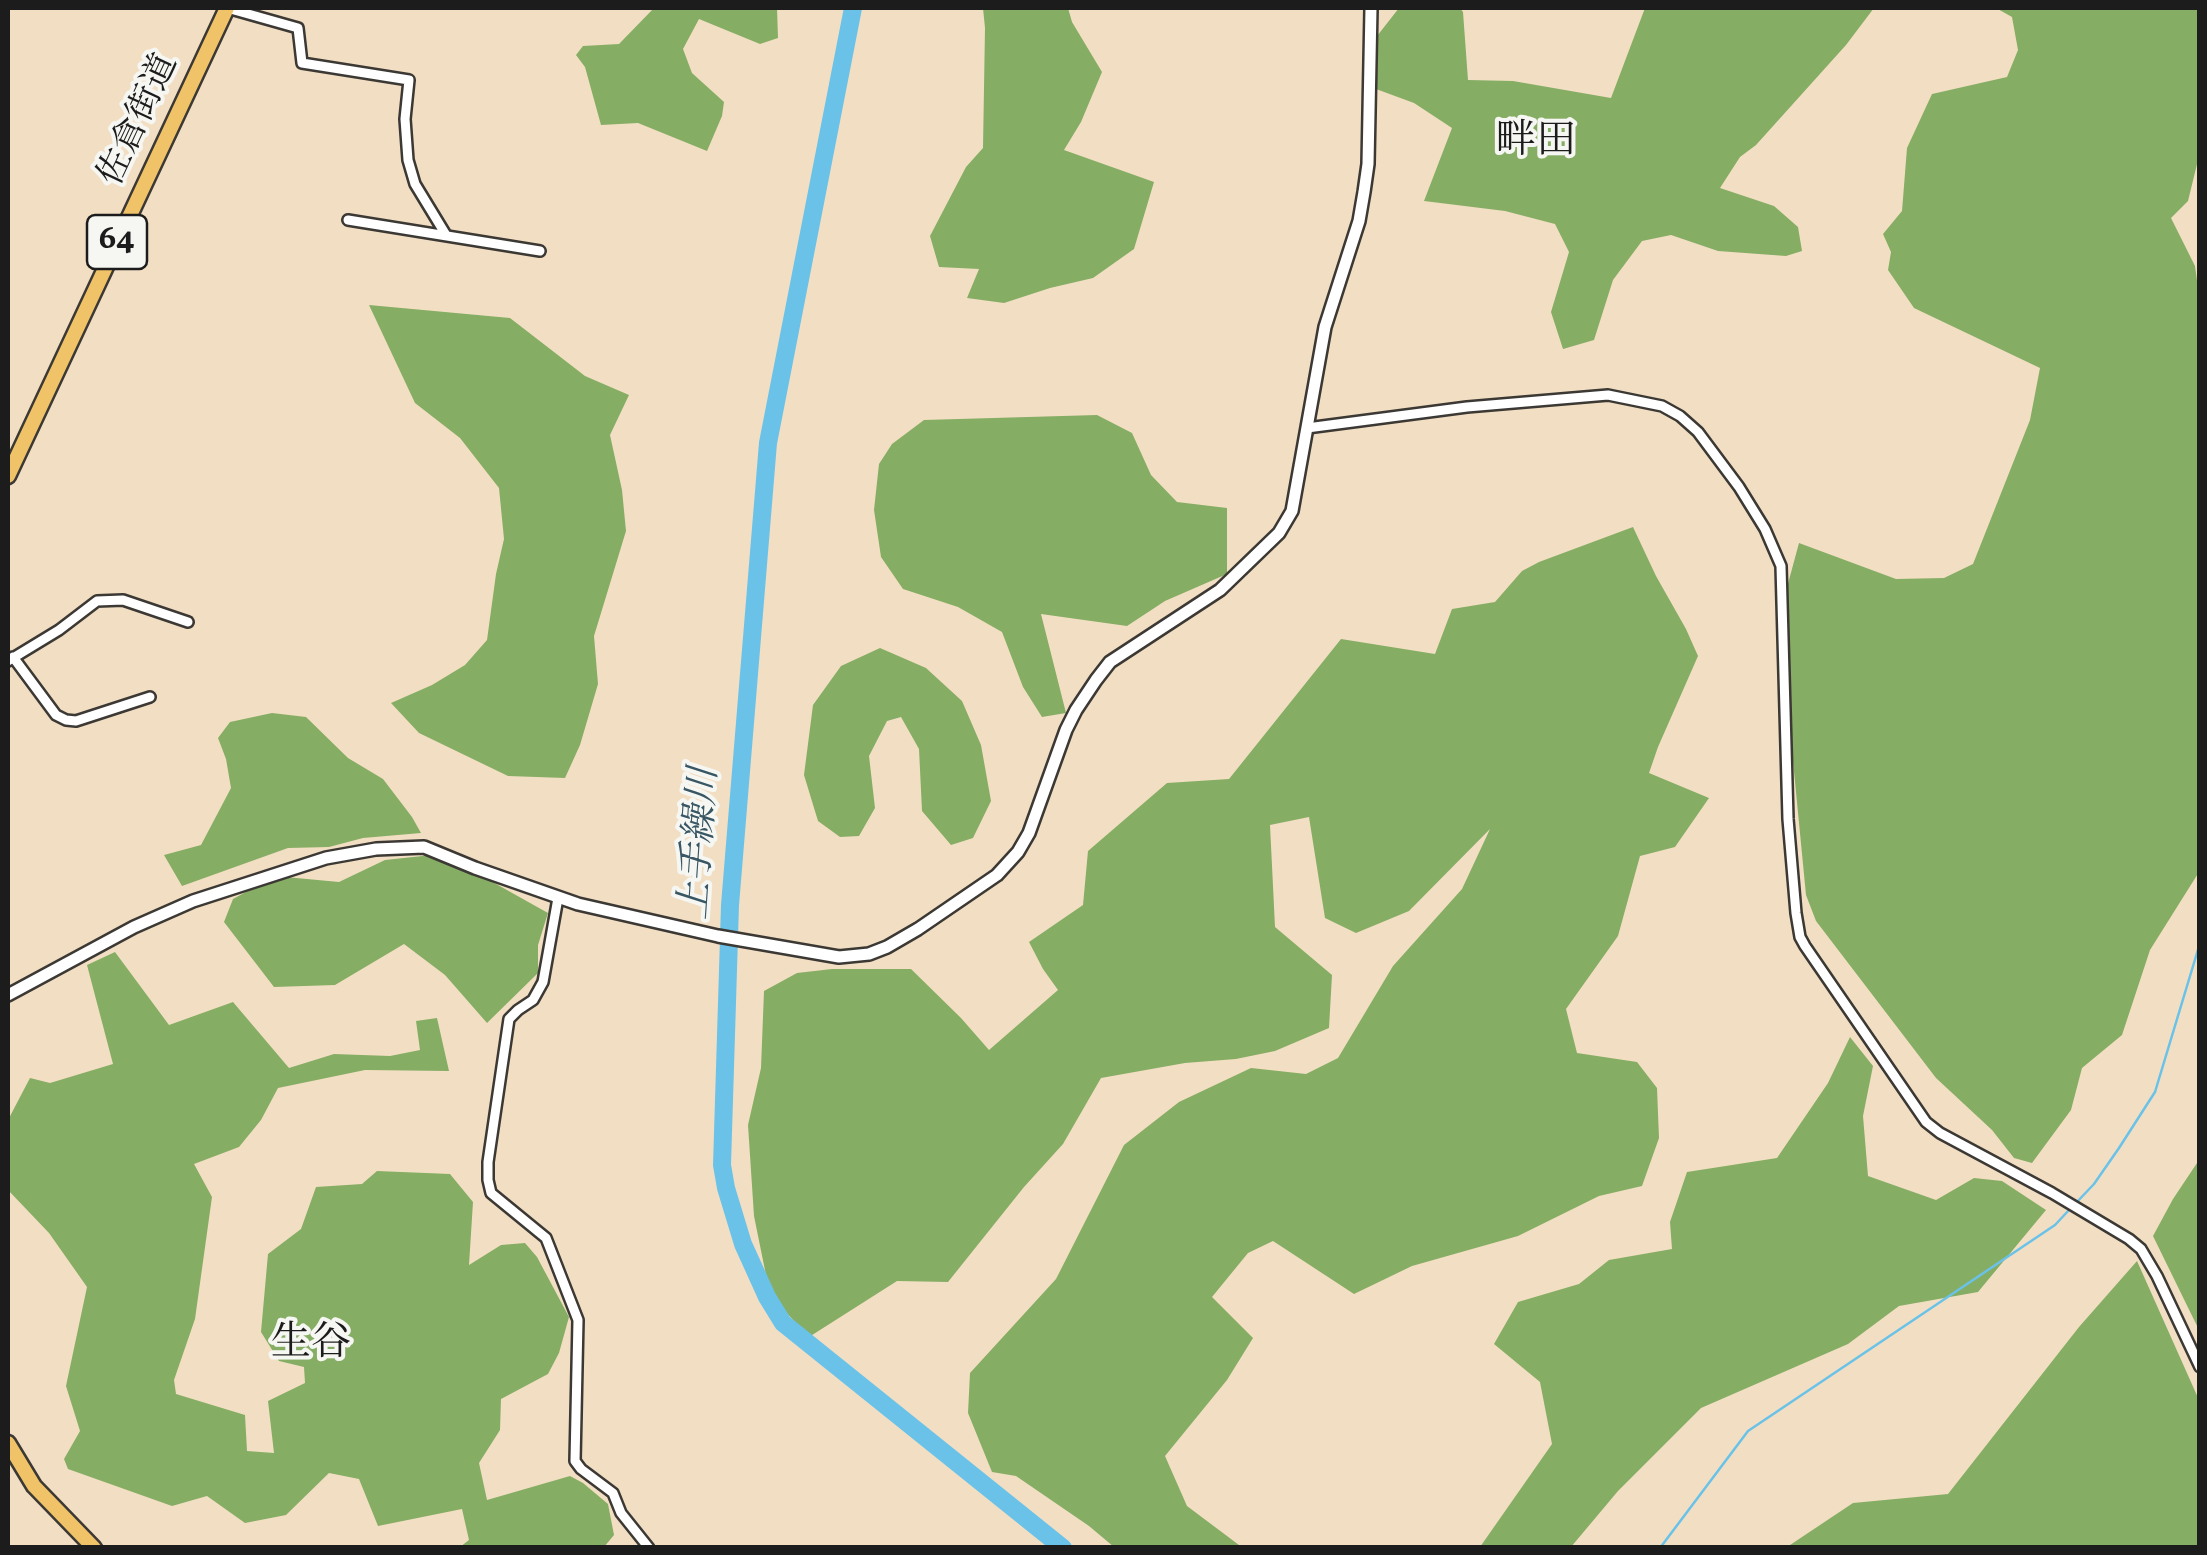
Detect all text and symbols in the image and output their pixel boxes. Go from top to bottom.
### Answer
street label: 佐倉街道 [92,49,190,193]
district label: 畔田 [1496,121,1576,169]
road number: 64 [87,215,147,269]
water label: 上手繰川 [675,767,731,921]
district label: 生谷 [271,1323,351,1371]

